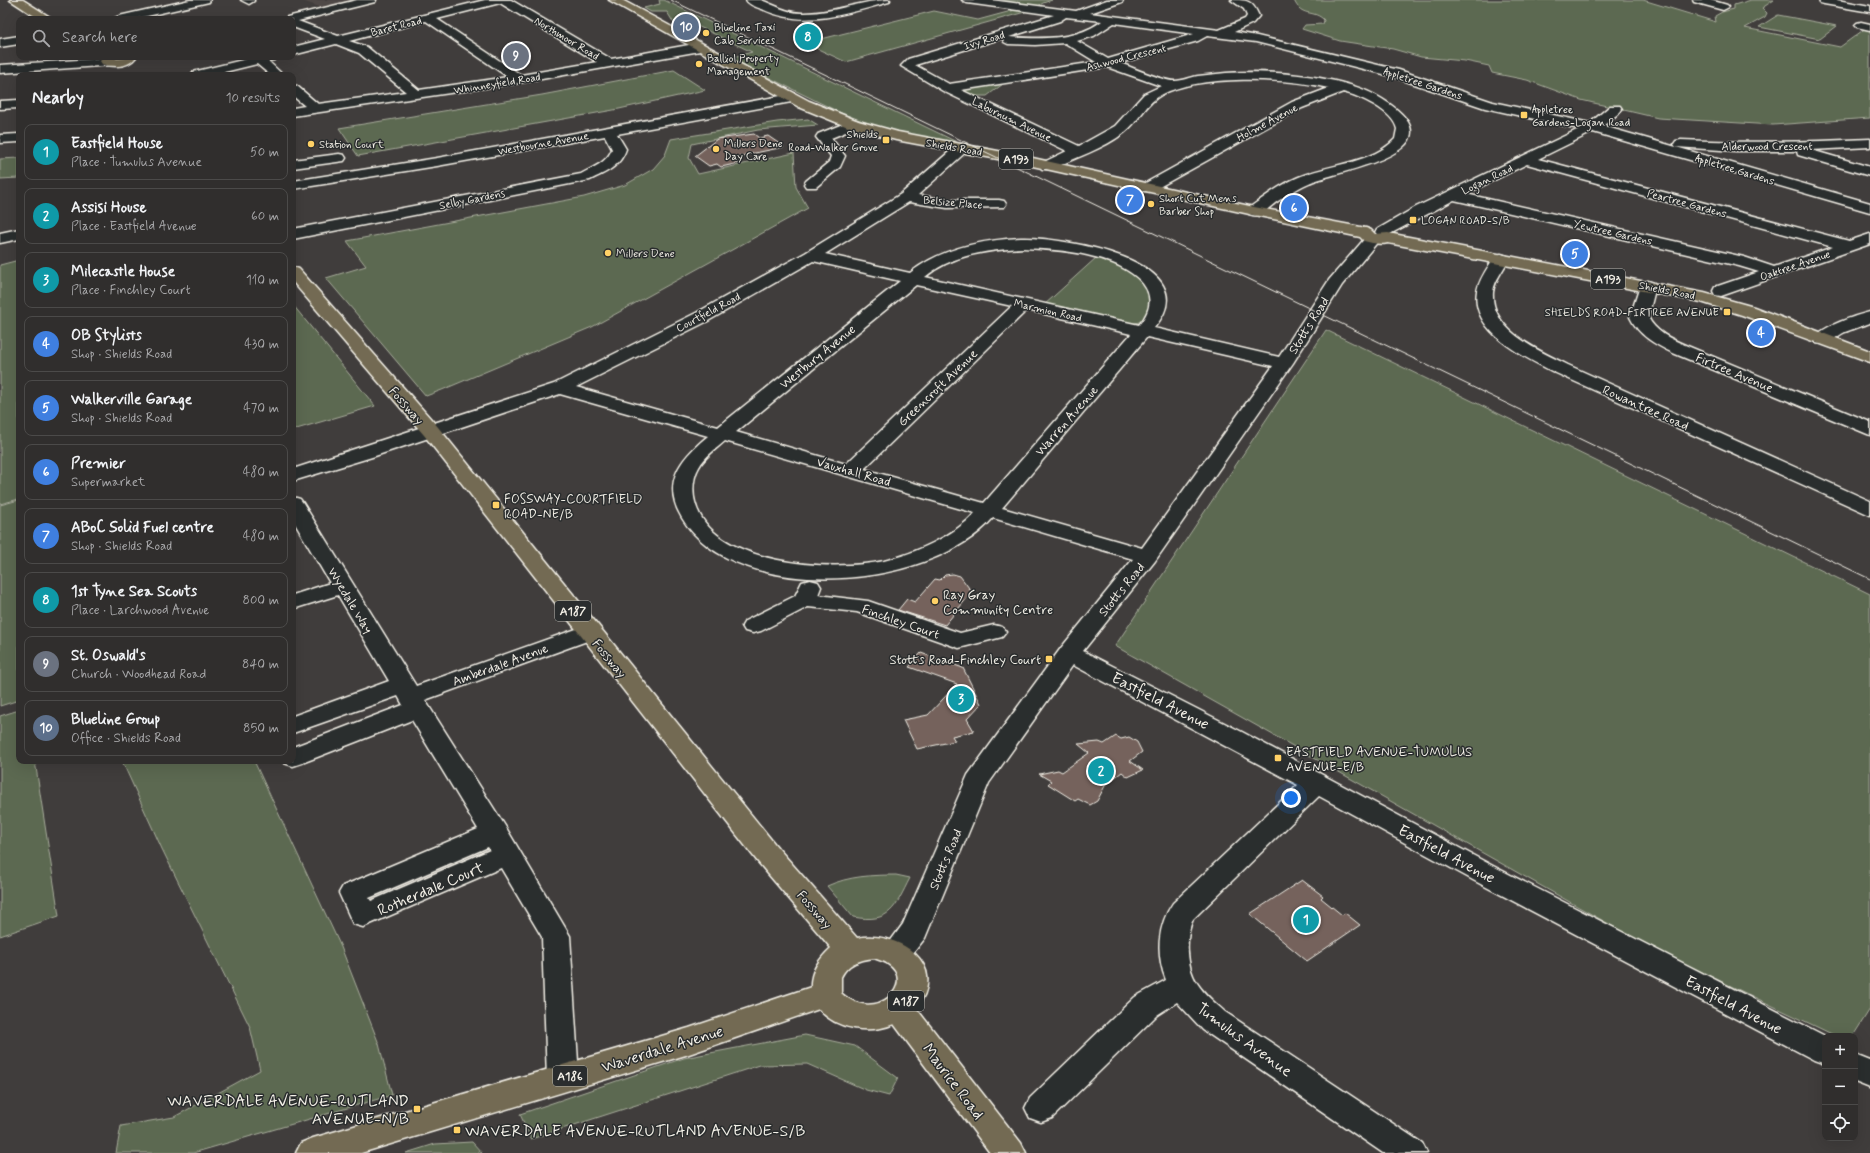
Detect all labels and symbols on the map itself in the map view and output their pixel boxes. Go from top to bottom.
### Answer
pin: 10 [673,12,699,42]
street label: Baret Road [369,14,423,40]
street label: Northmoor Road [532,14,601,64]
place label: Blueline Taxi Cab Services [714,21,776,48]
pin: 8 [795,22,821,52]
marker: Blueline Taxi Cab Services [701,28,711,38]
street label: Ivy Road [962,28,1006,54]
pin: 9 [503,41,529,71]
street label: Ashwood Crescent [1085,41,1168,75]
place label: Balliol Property Management [707,52,779,80]
marker: Balliol Property Management [694,59,704,69]
street label: Appletree Gardens [1381,65,1464,104]
street label: Whinneyfield Road [453,70,542,98]
street label: Laburnum Avenue [969,95,1054,145]
street label: Holme Avenue [1235,101,1300,145]
place label: Appletree Gardens-Logan Road [1532,103,1630,132]
marker: Appletree Gardens-Logan Road [1519,110,1529,120]
place label: Shields Road-Walker Grove [788,128,879,155]
street label: Westbourne Avenue [497,129,590,159]
marker: Shields Road-Walker Grove [881,135,891,145]
street label: Shields Road [924,136,983,160]
place label: Millers Dene Day Care [724,137,783,164]
place label: Station Court [319,138,384,152]
marker: Station Court [306,139,316,149]
street label: Alderwood Crescent [1722,140,1813,154]
marker: Millers Dene Day Care [711,144,721,154]
road number: A193 [999,149,1033,169]
street label: Appletree Gardens [1693,151,1776,190]
street label: Logan Road [1459,161,1516,200]
pin: 7 [1117,185,1143,215]
street label: Selby Gardens [438,187,506,213]
street label: Peartree Gardens [1645,187,1728,221]
place label: Short Cut Mens Barber Shop [1159,192,1237,219]
street label: Belsize Place [923,193,983,213]
pin: 6 [1281,193,1307,223]
marker: Short Cut Mens Barber Shop [1146,199,1156,209]
place label: LOGAN ROAD-S/B [1421,214,1510,228]
marker: LOGAN ROAD-S/B [1408,215,1418,225]
street label: Yewtree Gardens [1572,217,1654,249]
pin: 5 [1562,239,1588,269]
place label: Millers Dene [616,247,675,261]
street label: Oaktree Avenue [1758,247,1832,285]
marker: Millers Dene [603,248,613,258]
road number: A193 [1591,269,1625,289]
street label: Shields Road [1637,279,1696,303]
street label: Courtfield Road [674,290,743,336]
street label: Stotts Road [1285,294,1334,358]
street label: Marmion Road [1012,296,1083,326]
place label: SHIELDS ROAD-FIRTREE AVENUE [1545,306,1720,320]
marker: SHIELDS ROAD-FIRTREE AVENUE [1722,307,1732,317]
pin: 4 [1748,318,1774,348]
street label: Westbury Avenue [776,321,860,393]
street label: Greencroft Avenue [894,346,982,431]
street label: Firtree Avenue [1693,349,1776,397]
street label: Warren Avenue [1032,382,1102,460]
street label: Rowantree Road [1599,382,1691,435]
street label: Fossway [385,383,427,429]
street label: Vauxhall Road [815,454,893,491]
place label: FOSSWAY-COURTFIELD ROAD-NE/B [504,491,642,523]
marker: FOSSWAY-COURTFIELD ROAD-NE/B [491,500,501,510]
street label: Stotts Road [1095,559,1149,620]
street label: Wyedale Way [323,565,376,637]
place label: Ray Gray Community Centre [943,587,1053,619]
marker: Ray Gray Community Centre [930,596,940,606]
road number: A187 [555,601,591,621]
street label: Finchley Court [859,601,942,644]
street label: Fossway [588,636,630,682]
street label: Amberdale Avenue [450,640,551,691]
place label: Stotts Road-Finchley Court [889,652,1041,669]
marker: Stotts Road-Finchley Court [1044,654,1054,664]
street label: Eastfield Avenue [1108,668,1213,735]
pin: 3 [948,684,974,714]
place label: EASTFIELD AVENUE-TUMULUS AVENUE-E/B [1286,744,1472,776]
marker: EASTFIELD AVENUE-TUMULUS AVENUE-E/B [1273,753,1283,763]
pin: 2 [1088,756,1114,786]
your location [1281,788,1301,808]
street label: Eastfield Avenue [1394,820,1499,889]
street label: Stotts Road [926,827,967,893]
street label: Rotherdale Court [374,857,487,921]
street label: Fossway [793,887,835,933]
pin: 1 [1293,905,1319,935]
street label: Eastfield Avenue [1681,971,1786,1040]
road number: A187 [888,991,924,1011]
street label: Tumulus Avenue [1192,998,1296,1082]
street label: Waverdale Avenue [599,1021,726,1078]
street label: Maurice Road [917,1039,988,1124]
road number: A186 [553,1066,587,1086]
place label: WAVERDALE AVENUE-RUTLAND AVENUE-N/B [167,1091,409,1130]
marker: WAVERDALE AVENUE-RUTLAND AVENUE-N/B [412,1104,422,1114]
place label: WAVERDALE AVENUE-RUTLAND AVENUE-S/B [465,1121,805,1142]
marker: WAVERDALE AVENUE-RUTLAND AVENUE-S/B [452,1125,462,1135]

